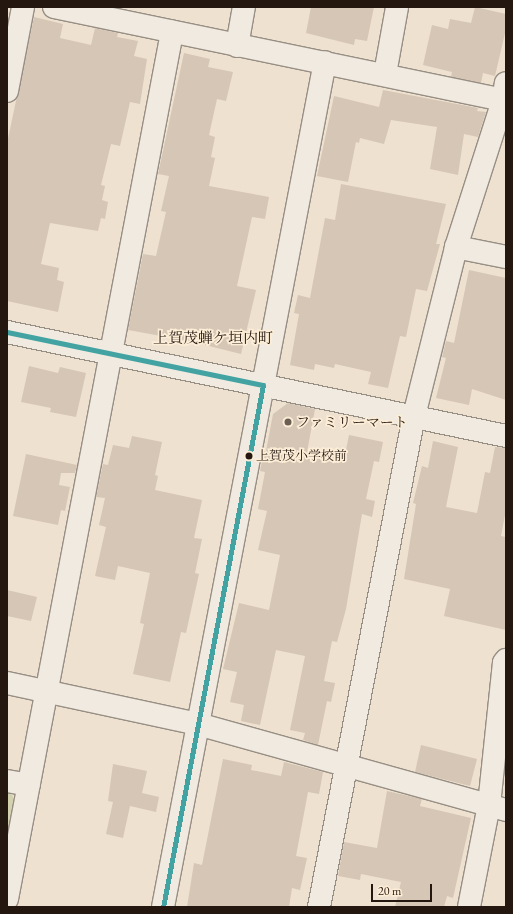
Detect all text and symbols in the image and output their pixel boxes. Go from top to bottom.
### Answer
district label: 上賀茂蝉ケ垣内町 [153,329,273,347]
place label: ファミリーマート [296,414,408,430]
marker: ファミリーマート [283,417,293,427]
place label: 上賀茂小学校前 [256,448,347,464]
marker: 上賀茂小学校前 [244,451,254,461]
scale bar [373,876,434,902]
text: 20 m [378,883,401,899]

